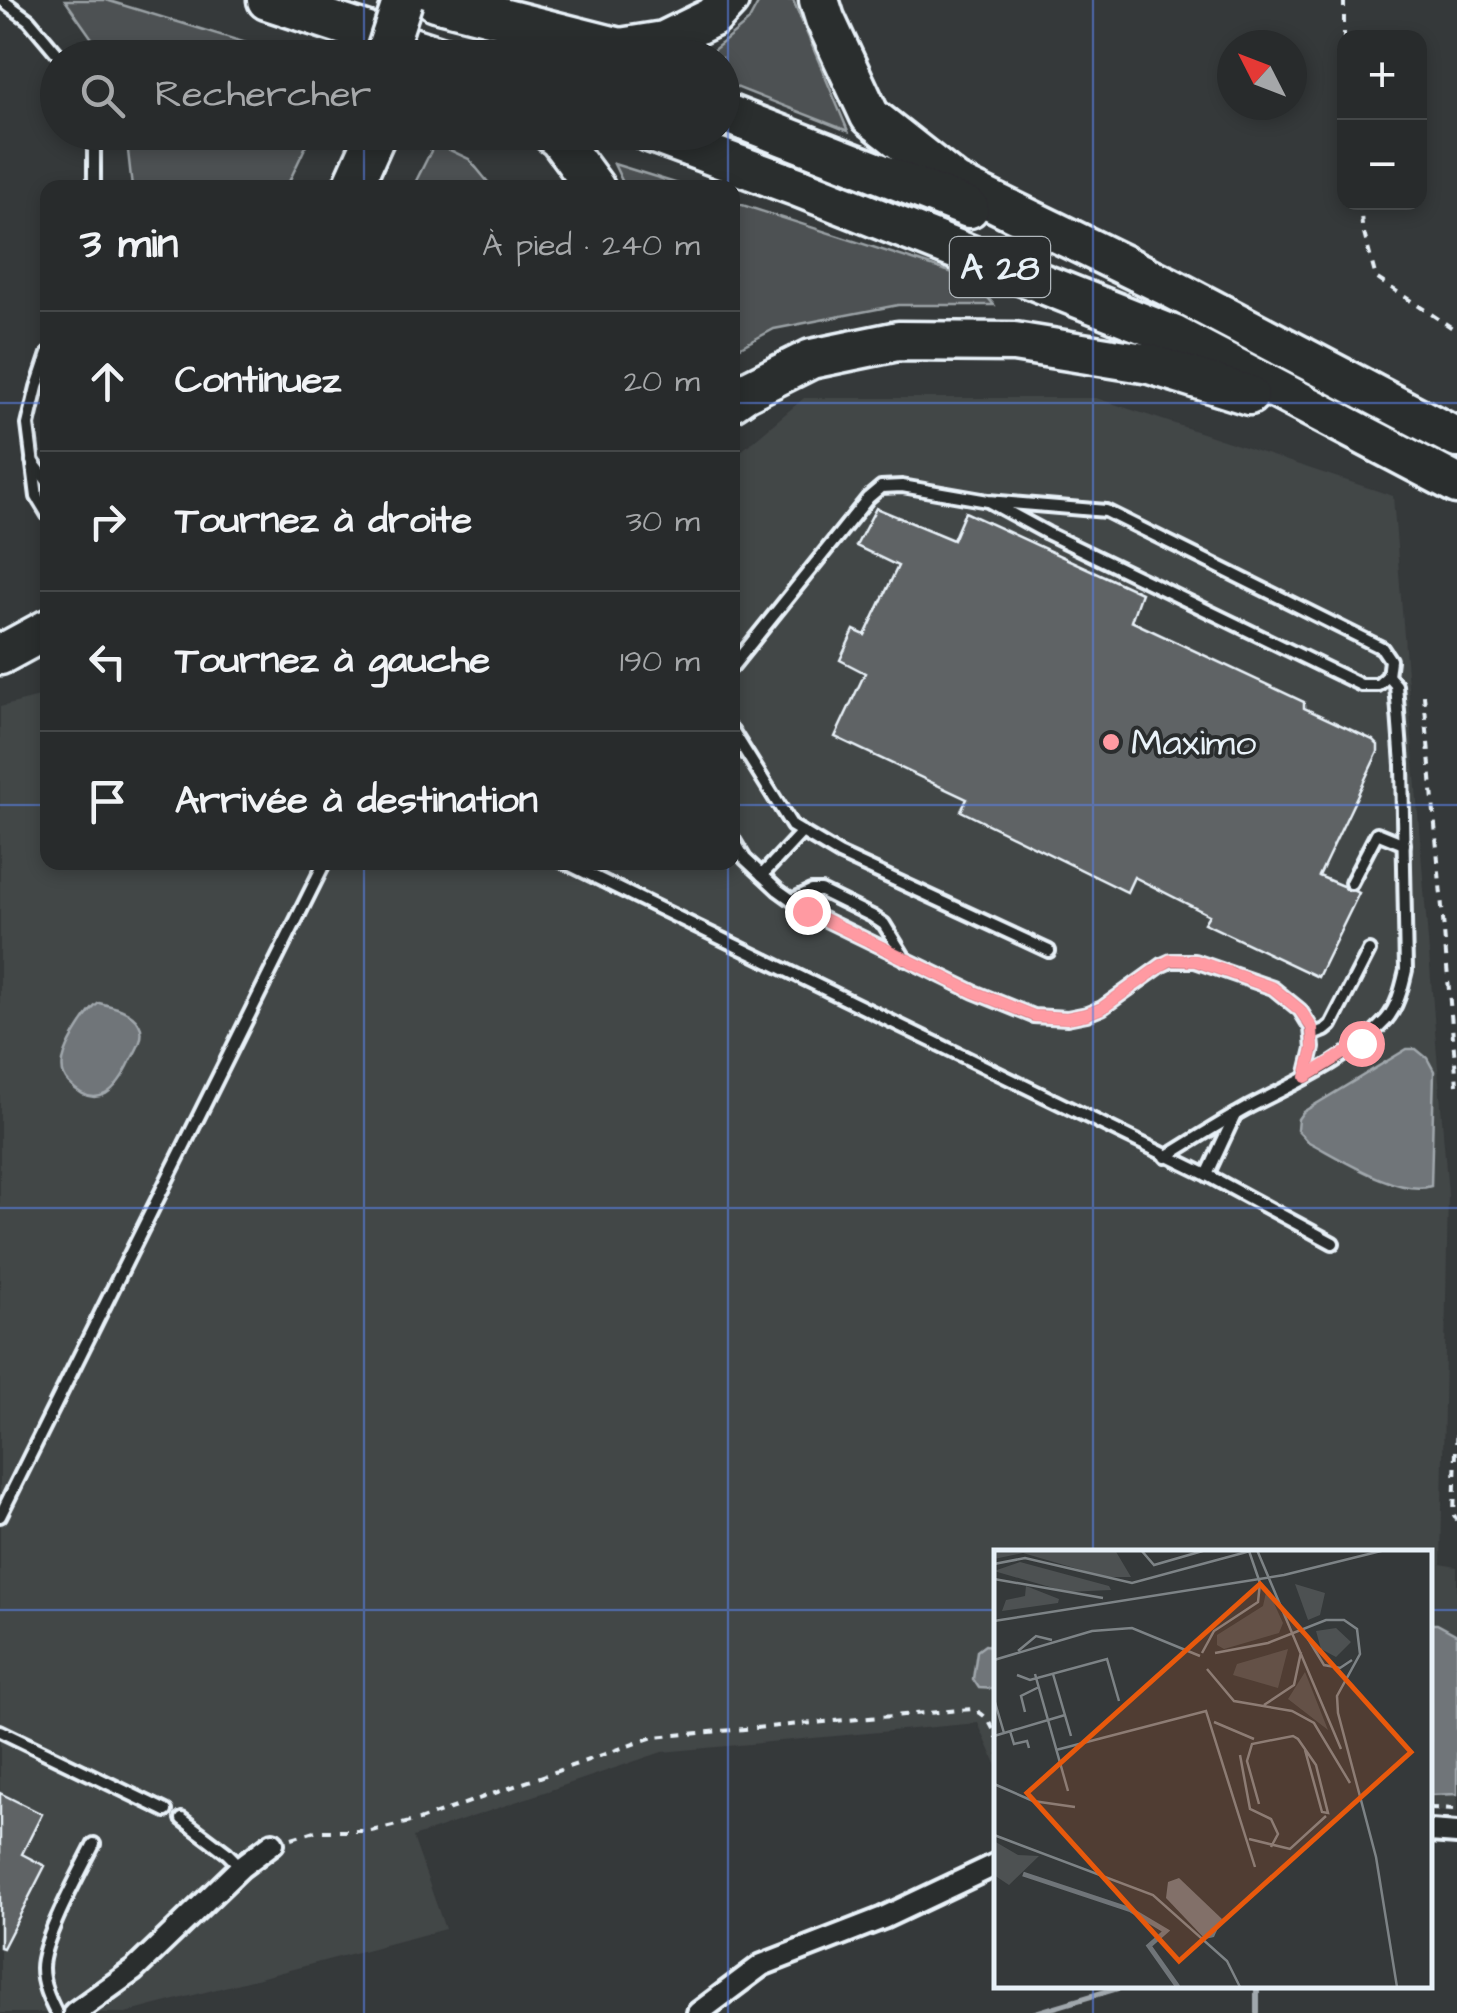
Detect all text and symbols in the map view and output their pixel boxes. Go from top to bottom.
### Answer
north arrow [1217,30,1307,120]
map controls [1337,30,1427,210]
button: + [1337,30,1427,120]
search box [40,40,740,150]
icon: search [75,68,130,123]
text: Rechercher [155,69,371,121]
button: − [1337,120,1427,210]
text: 3 min [80,216,178,274]
text: À pied · 240 m [482,223,700,268]
road number: A 28 [950,237,1050,297]
icon: ahead [80,354,135,409]
text: Continuez [175,355,341,407]
text: 20 m [624,359,700,404]
icon: right [80,494,135,549]
text: Tournez à droite [175,495,472,547]
text: 30 m [626,499,700,544]
icon: left [80,634,135,689]
text: Tournez à gauche [175,635,490,687]
text: 190 m [620,639,700,684]
place label: Maximo [1131,718,1256,770]
marker: Maximo [1100,731,1122,753]
icon: arrive [80,774,135,829]
text: Arrivée à destination [175,775,538,827]
route end [785,889,831,935]
route start [1339,1021,1385,1067]
inset map [994,1550,1432,1988]

